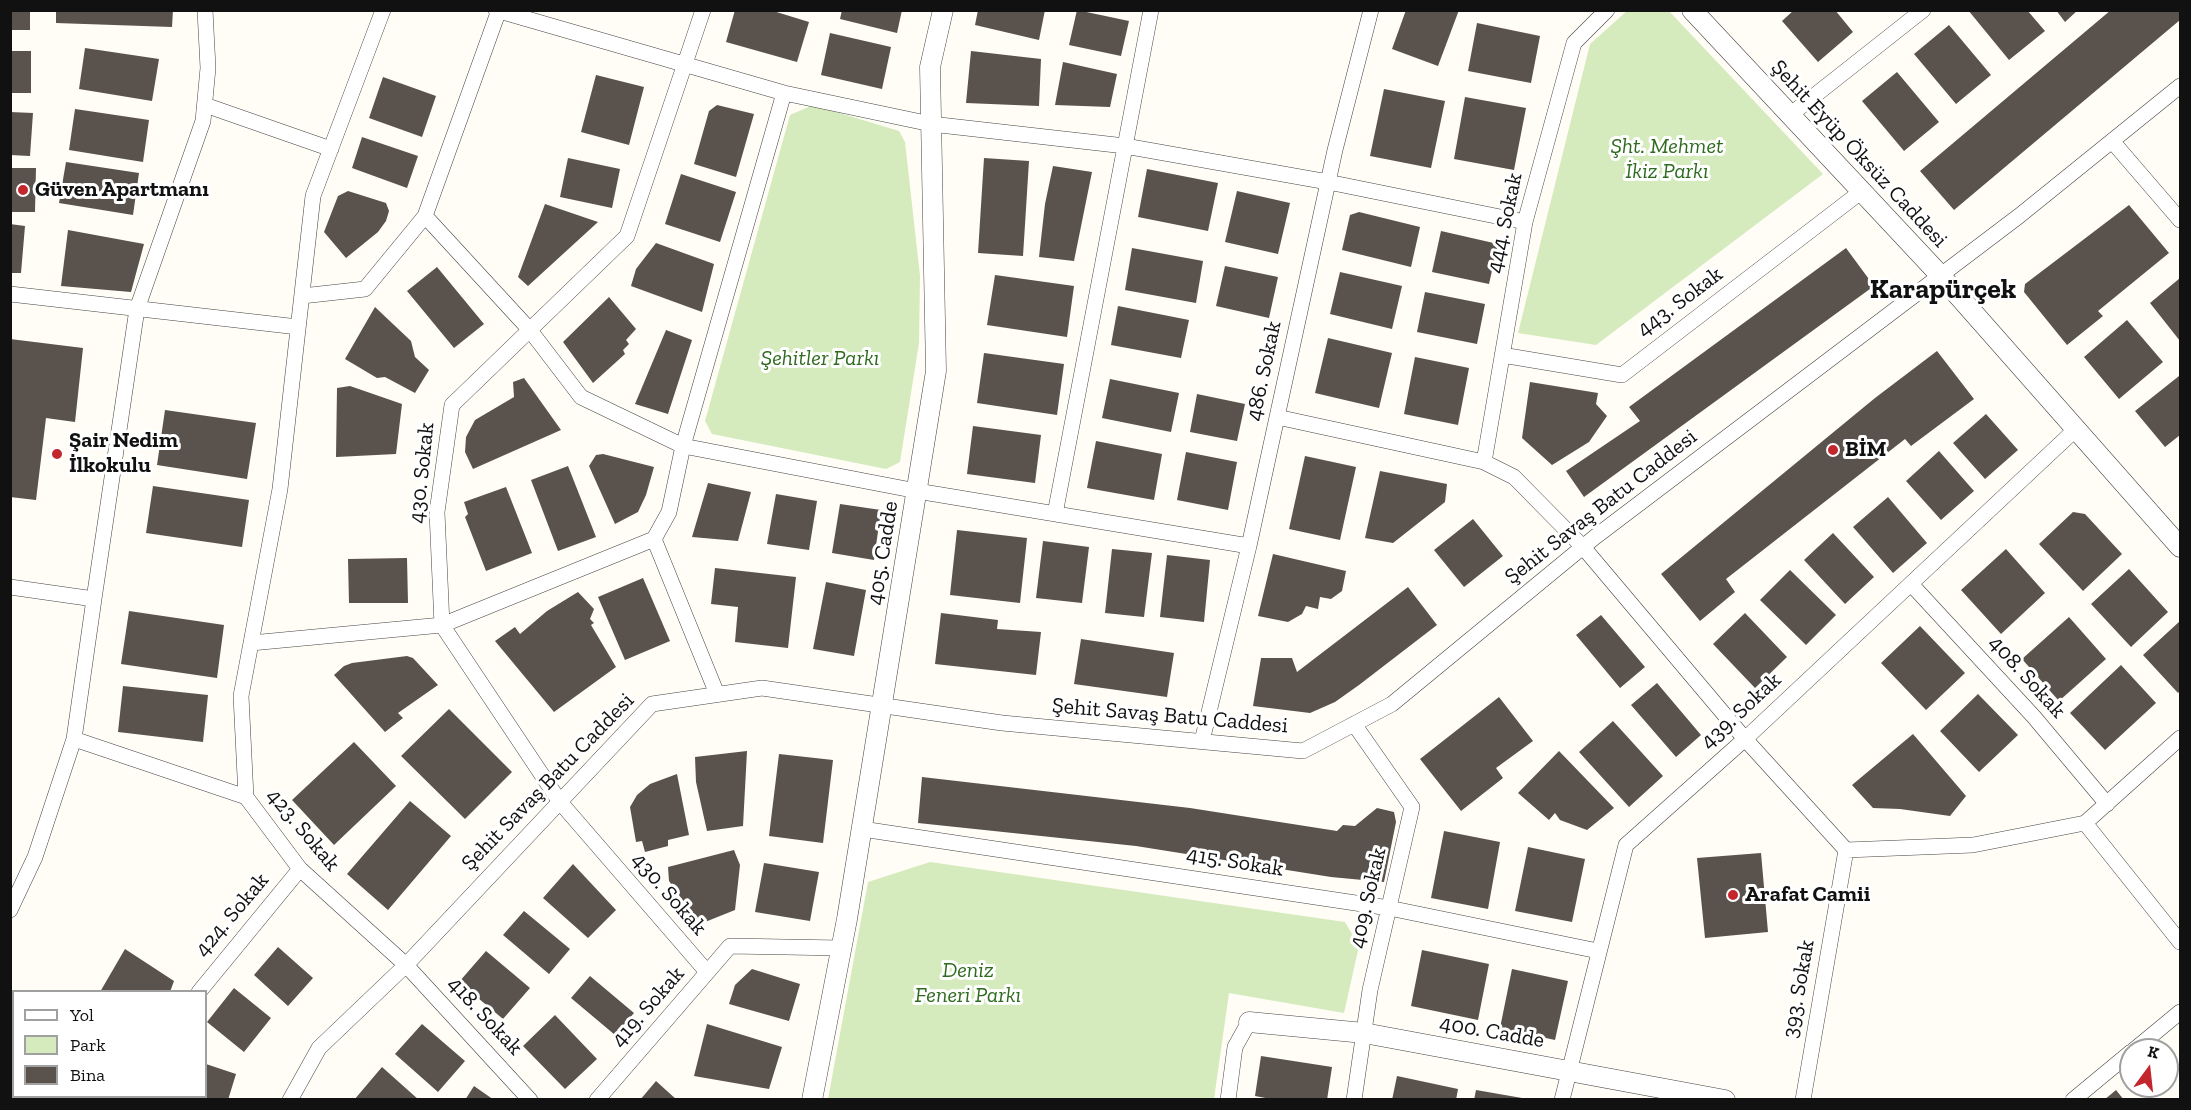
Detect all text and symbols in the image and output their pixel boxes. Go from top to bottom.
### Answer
street label: Şehit Eyüp Öksüz Caddesi [1765,55,1953,253]
park label: Şht. Mehmet İkiz Parkı [1610,134,1724,186]
street label: 444. Sokak [1482,171,1528,275]
place label: Güven Apartmanı [35,177,209,203]
marker: Güven Apartmanı [16,183,30,197]
street label: 443. Sokak [1632,261,1728,343]
district label: Karapürçek [1870,273,2016,307]
street label: 486. Sokak [1241,319,1287,423]
park label: Şehitler Parkı [761,346,879,372]
street label: 430. Sokak [404,421,440,525]
street label: Şehit Savaş Batu Caddesi [1500,424,1702,590]
place label: Şair Nedim İlkokulu [69,428,178,480]
place label: BİM [1845,437,1886,463]
marker: BİM [1826,443,1840,457]
marker: Şair Nedim İlkokulu [50,447,64,461]
street label: 405. Cadde [862,499,904,607]
street label: 408. Sokak [1983,630,2071,724]
street label: 439. Sokak [1695,667,1787,755]
street label: Şehit Savaş Batu Caddesi [456,688,640,876]
street label: Şehit Savaş Batu Caddesi [1051,693,1289,739]
street label: 423. Sokak [261,783,345,877]
street label: 415. Sokak [1185,841,1285,883]
street label: 409. Sokak [1344,845,1392,951]
street label: 430. Sokak [626,847,712,941]
street label: 424. Sokak [189,868,275,962]
place label: Arafat Camii [1745,882,1870,908]
marker: Arafat Camii [1726,888,1740,902]
street label: 393. Sokak [1777,938,1821,1040]
park label: Deniz Feneri Parkı [915,958,1021,1010]
street label: 419. Sokak [606,961,690,1053]
street label: 418. Sokak [442,971,528,1061]
legend [12,990,207,1098]
text: Yol [70,1004,94,1026]
street label: 400. Cadde [1438,1010,1546,1054]
text: Park [70,1034,106,1056]
north arrow [2119,1038,2179,1098]
text: K [2146,1041,2161,1063]
text: Bina [70,1064,105,1086]

